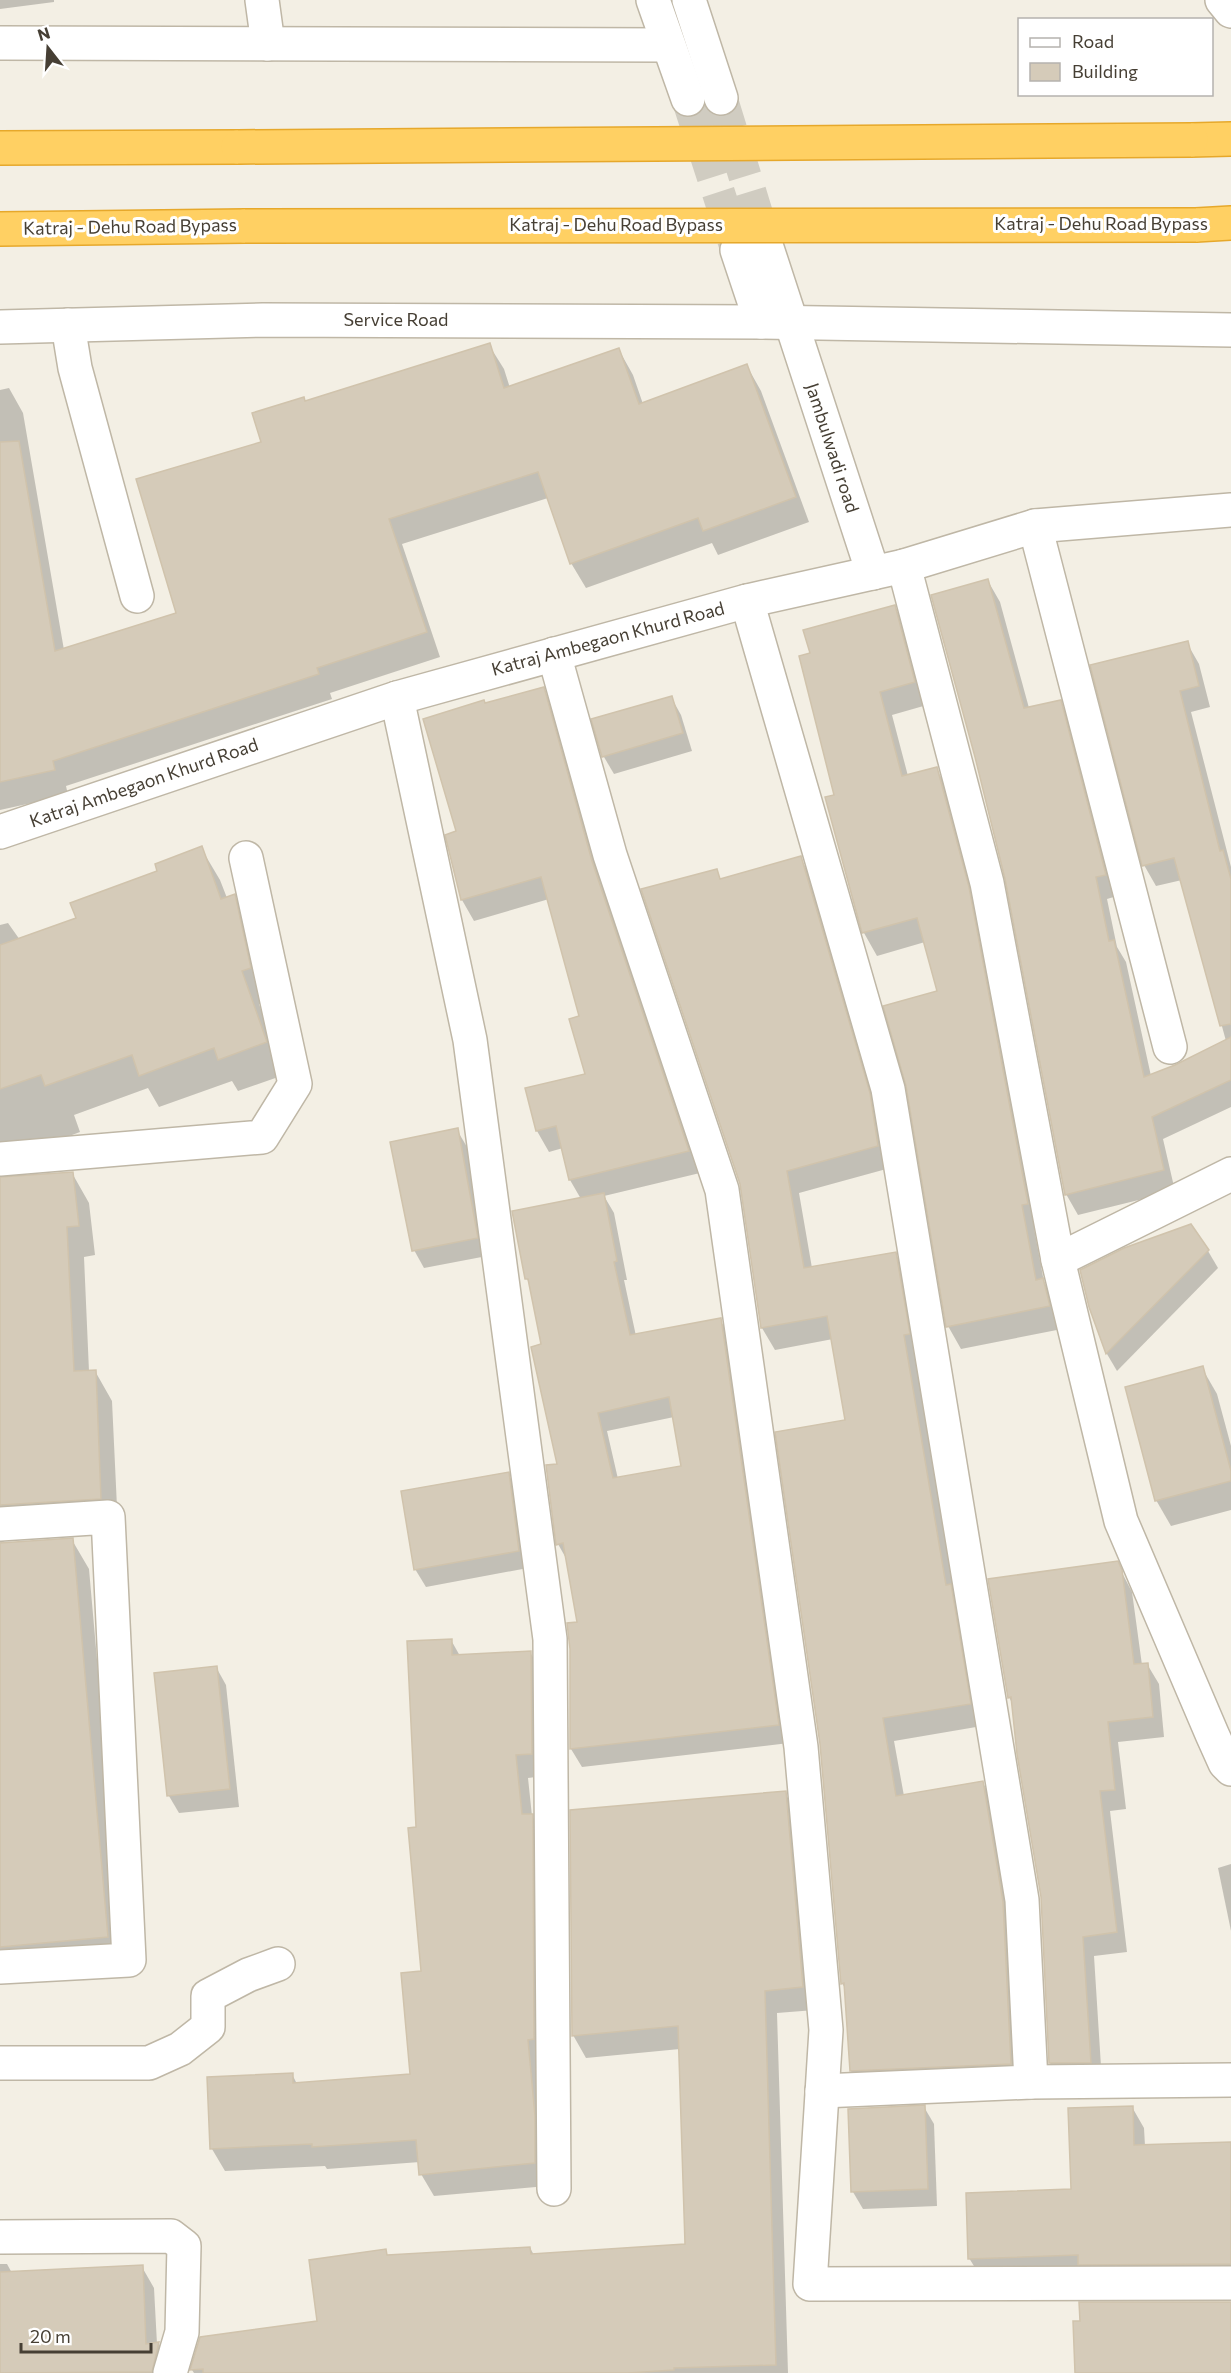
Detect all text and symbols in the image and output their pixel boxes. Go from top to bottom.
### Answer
north arrow [18,18,78,78]
legend [1018,18,1213,96]
text: N [35,22,52,44]
text: Road [1072,30,1114,52]
text: Building [1072,60,1138,82]
street label: Katraj - Dehu Road Bypass [994,212,1208,234]
street label: Katraj - Dehu Road Bypass [23,213,237,239]
street label: Katraj - Dehu Road Bypass [509,213,723,235]
street label: Service Road [344,308,448,330]
street label: Jambulwadi road [802,380,864,515]
street label: Katraj Ambegaon Khurd Road [489,596,727,680]
street label: Katraj Ambegaon Khurd Road [26,733,261,832]
scale bar [21,2316,152,2354]
text: 20 m [30,2325,71,2347]

